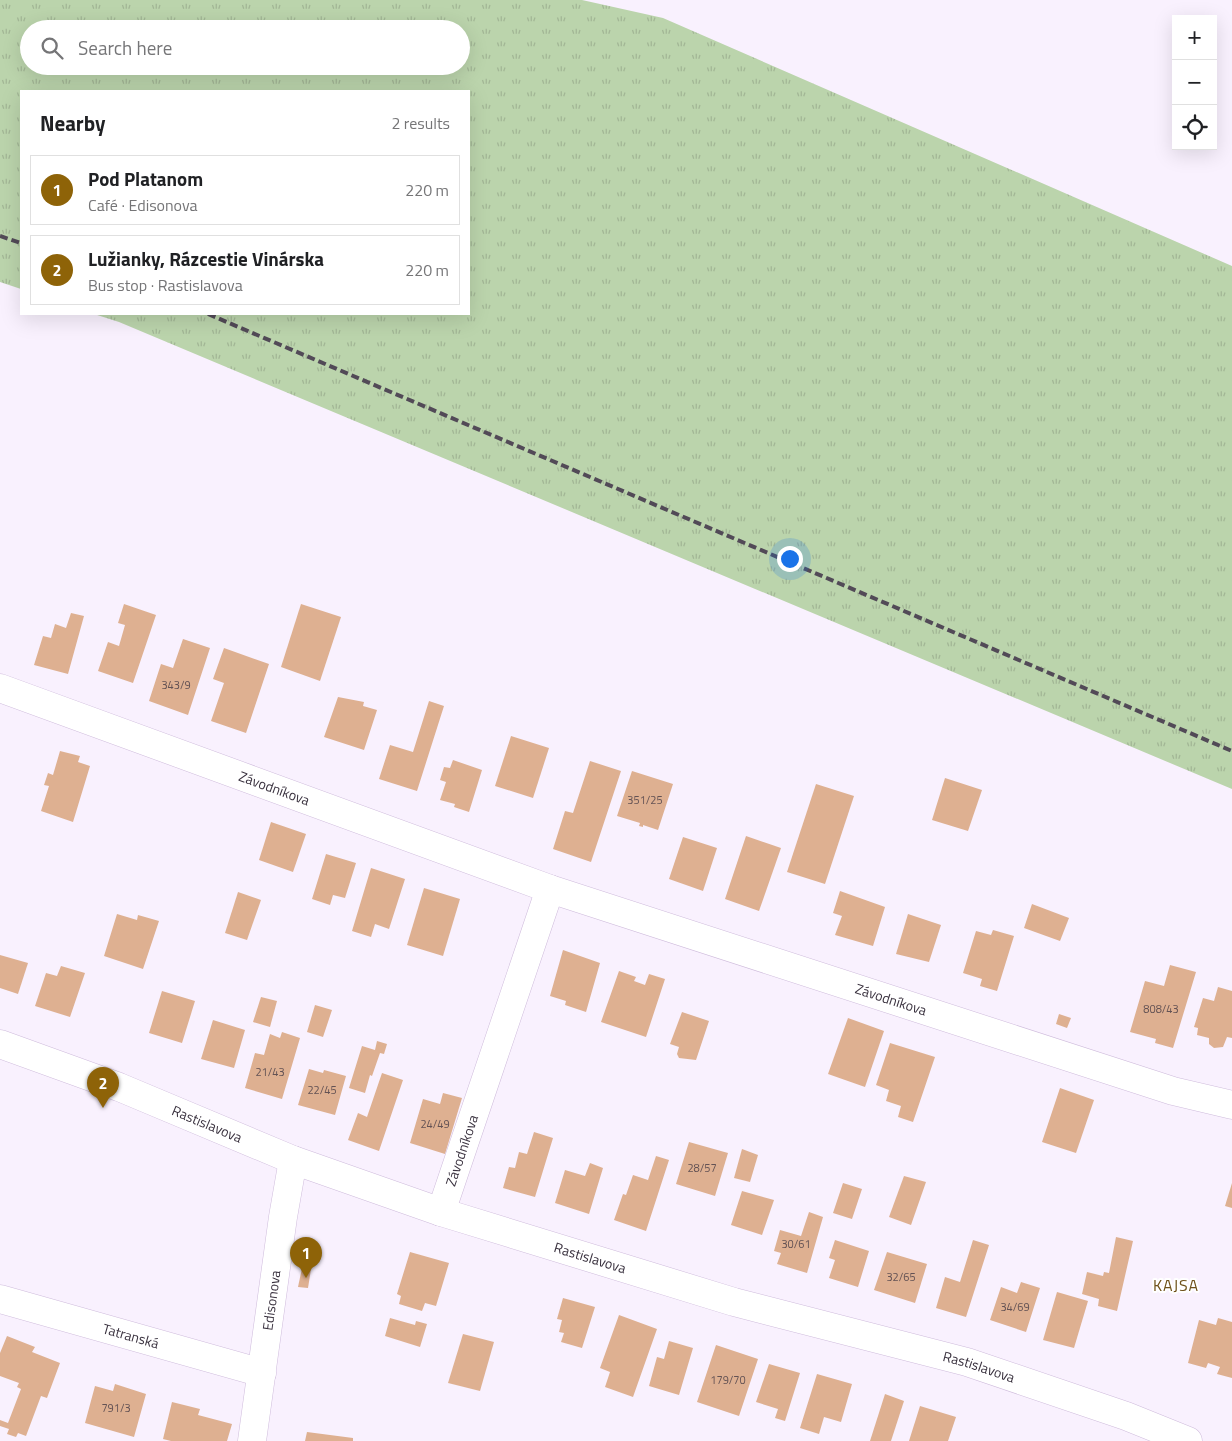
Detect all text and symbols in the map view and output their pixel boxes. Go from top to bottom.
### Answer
map controls [1172,15,1217,150]
button: + [1172,15,1217,60]
search box [20,20,470,75]
text: Search here [78,33,172,62]
icon: search [38,34,66,62]
button: − [1172,60,1217,105]
button: locate [1172,105,1217,150]
text: Nearby [40,107,105,139]
text: 2 results [391,111,450,135]
text: Pod Platanom [88,164,203,193]
text: 1 [53,178,61,202]
text: 220 m [405,178,449,202]
text: Café · Edisonova [88,193,198,217]
text: Lužianky, Rázcestie Vinárska [88,244,324,273]
text: 2 [53,258,61,282]
text: 220 m [405,258,449,282]
text: Bus stop · Rastislavova [88,273,243,297]
your location [777,546,803,572]
house number: 343/9 [161,677,191,693]
street label: Závodníkova [236,765,313,810]
house number: 351/25 [627,792,663,808]
street label: Závodníkova [853,978,930,1020]
house number: 808/43 [1143,1001,1179,1017]
house number: 21/43 [255,1064,285,1080]
pin: 2 [87,1067,119,1108]
house number: 22/45 [307,1082,337,1098]
street label: Rastislavova [169,1099,246,1148]
street label: Závodníkova [440,1112,483,1189]
house number: 24/49 [420,1116,450,1132]
house number: 28/57 [687,1160,717,1176]
street label: Rastislavova [552,1236,629,1278]
house number: 30/61 [781,1236,811,1252]
pin: 1 [290,1237,322,1278]
street label: Edisonova [256,1269,286,1332]
house number: 32/65 [886,1269,916,1285]
district label: KAJSA [1153,1273,1199,1297]
house number: 34/69 [1000,1299,1030,1315]
street label: Tatranská [100,1318,162,1353]
street label: Rastislavova [941,1345,1018,1388]
house number: 179/70 [710,1372,746,1388]
house number: 791/3 [101,1400,131,1416]

